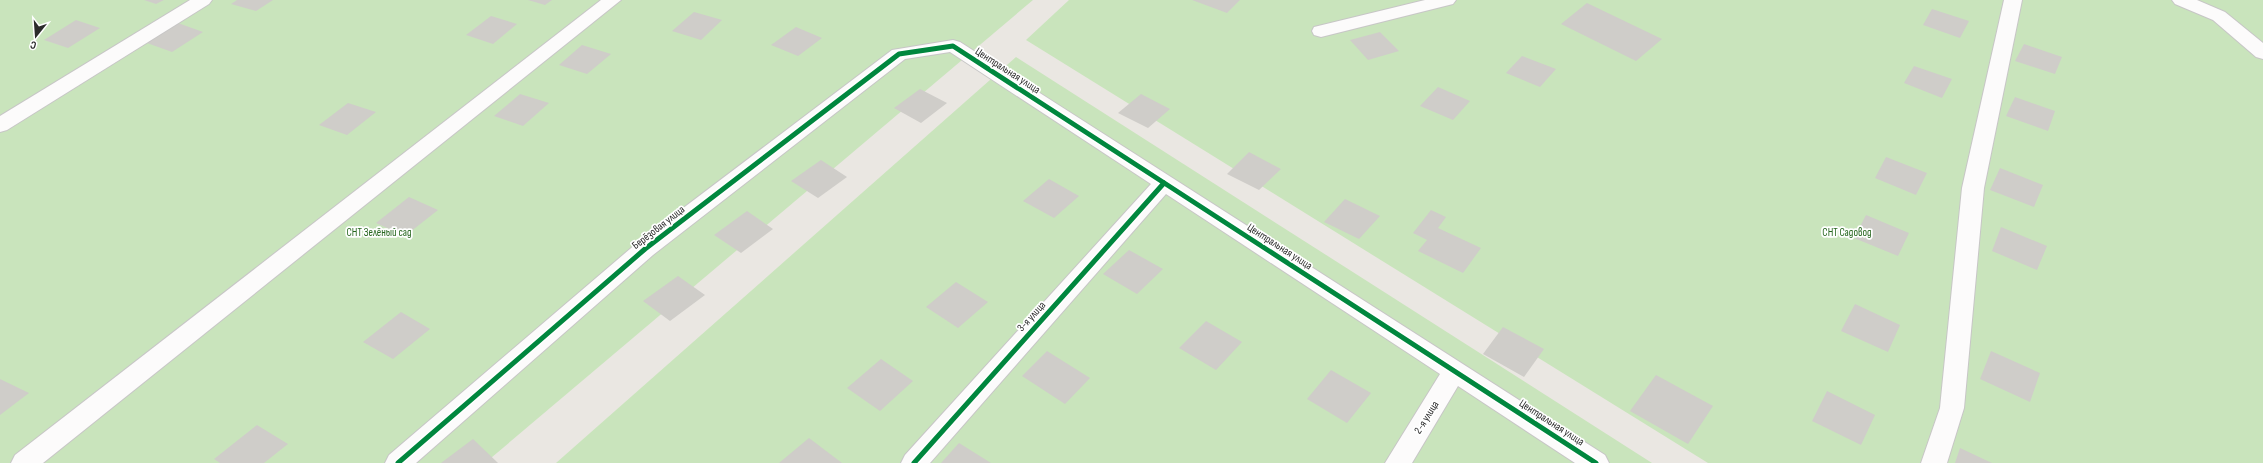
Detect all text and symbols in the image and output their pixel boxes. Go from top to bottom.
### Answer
north arrow [16,16,56,56]
text: С [28,38,38,52]
street label: Центральная улица [973,45,1043,96]
street label: Берёзовая улица [629,203,687,252]
street label: Центральная улица [1245,221,1315,272]
park label: СНТ Зелёный сад [347,226,411,239]
park label: СНТ Садовод [1822,226,1872,239]
street label: 3-я улица [1014,299,1048,334]
street label: Центральная улица [1517,397,1587,448]
street label: 2-я улица [1411,399,1442,436]

